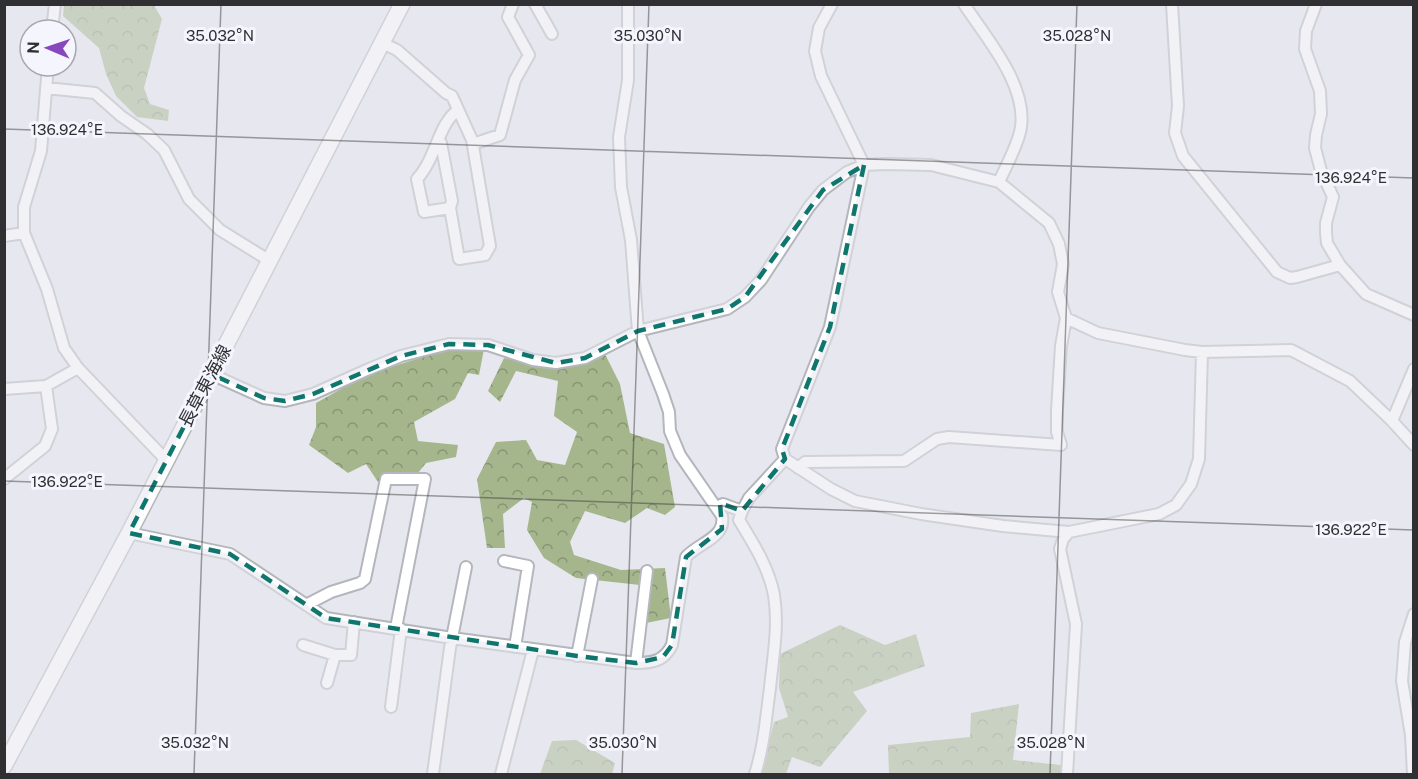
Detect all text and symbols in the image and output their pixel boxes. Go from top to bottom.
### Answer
north arrow [18,18,78,78]
text: 35.032°N [186,27,254,44]
text: 35.030°N [614,27,682,44]
text: 35.028°N [1043,27,1111,44]
text: N [24,41,43,54]
text: 136.924°E [31,121,103,138]
text: 136.924°E [1315,169,1387,186]
street label: 長草東海線 [174,341,235,430]
text: 136.922°E [31,473,103,490]
text: 136.922°E [1315,521,1387,538]
text: 35.032°N [161,734,229,751]
text: 35.030°N [589,734,657,751]
text: 35.028°N [1017,734,1085,751]

